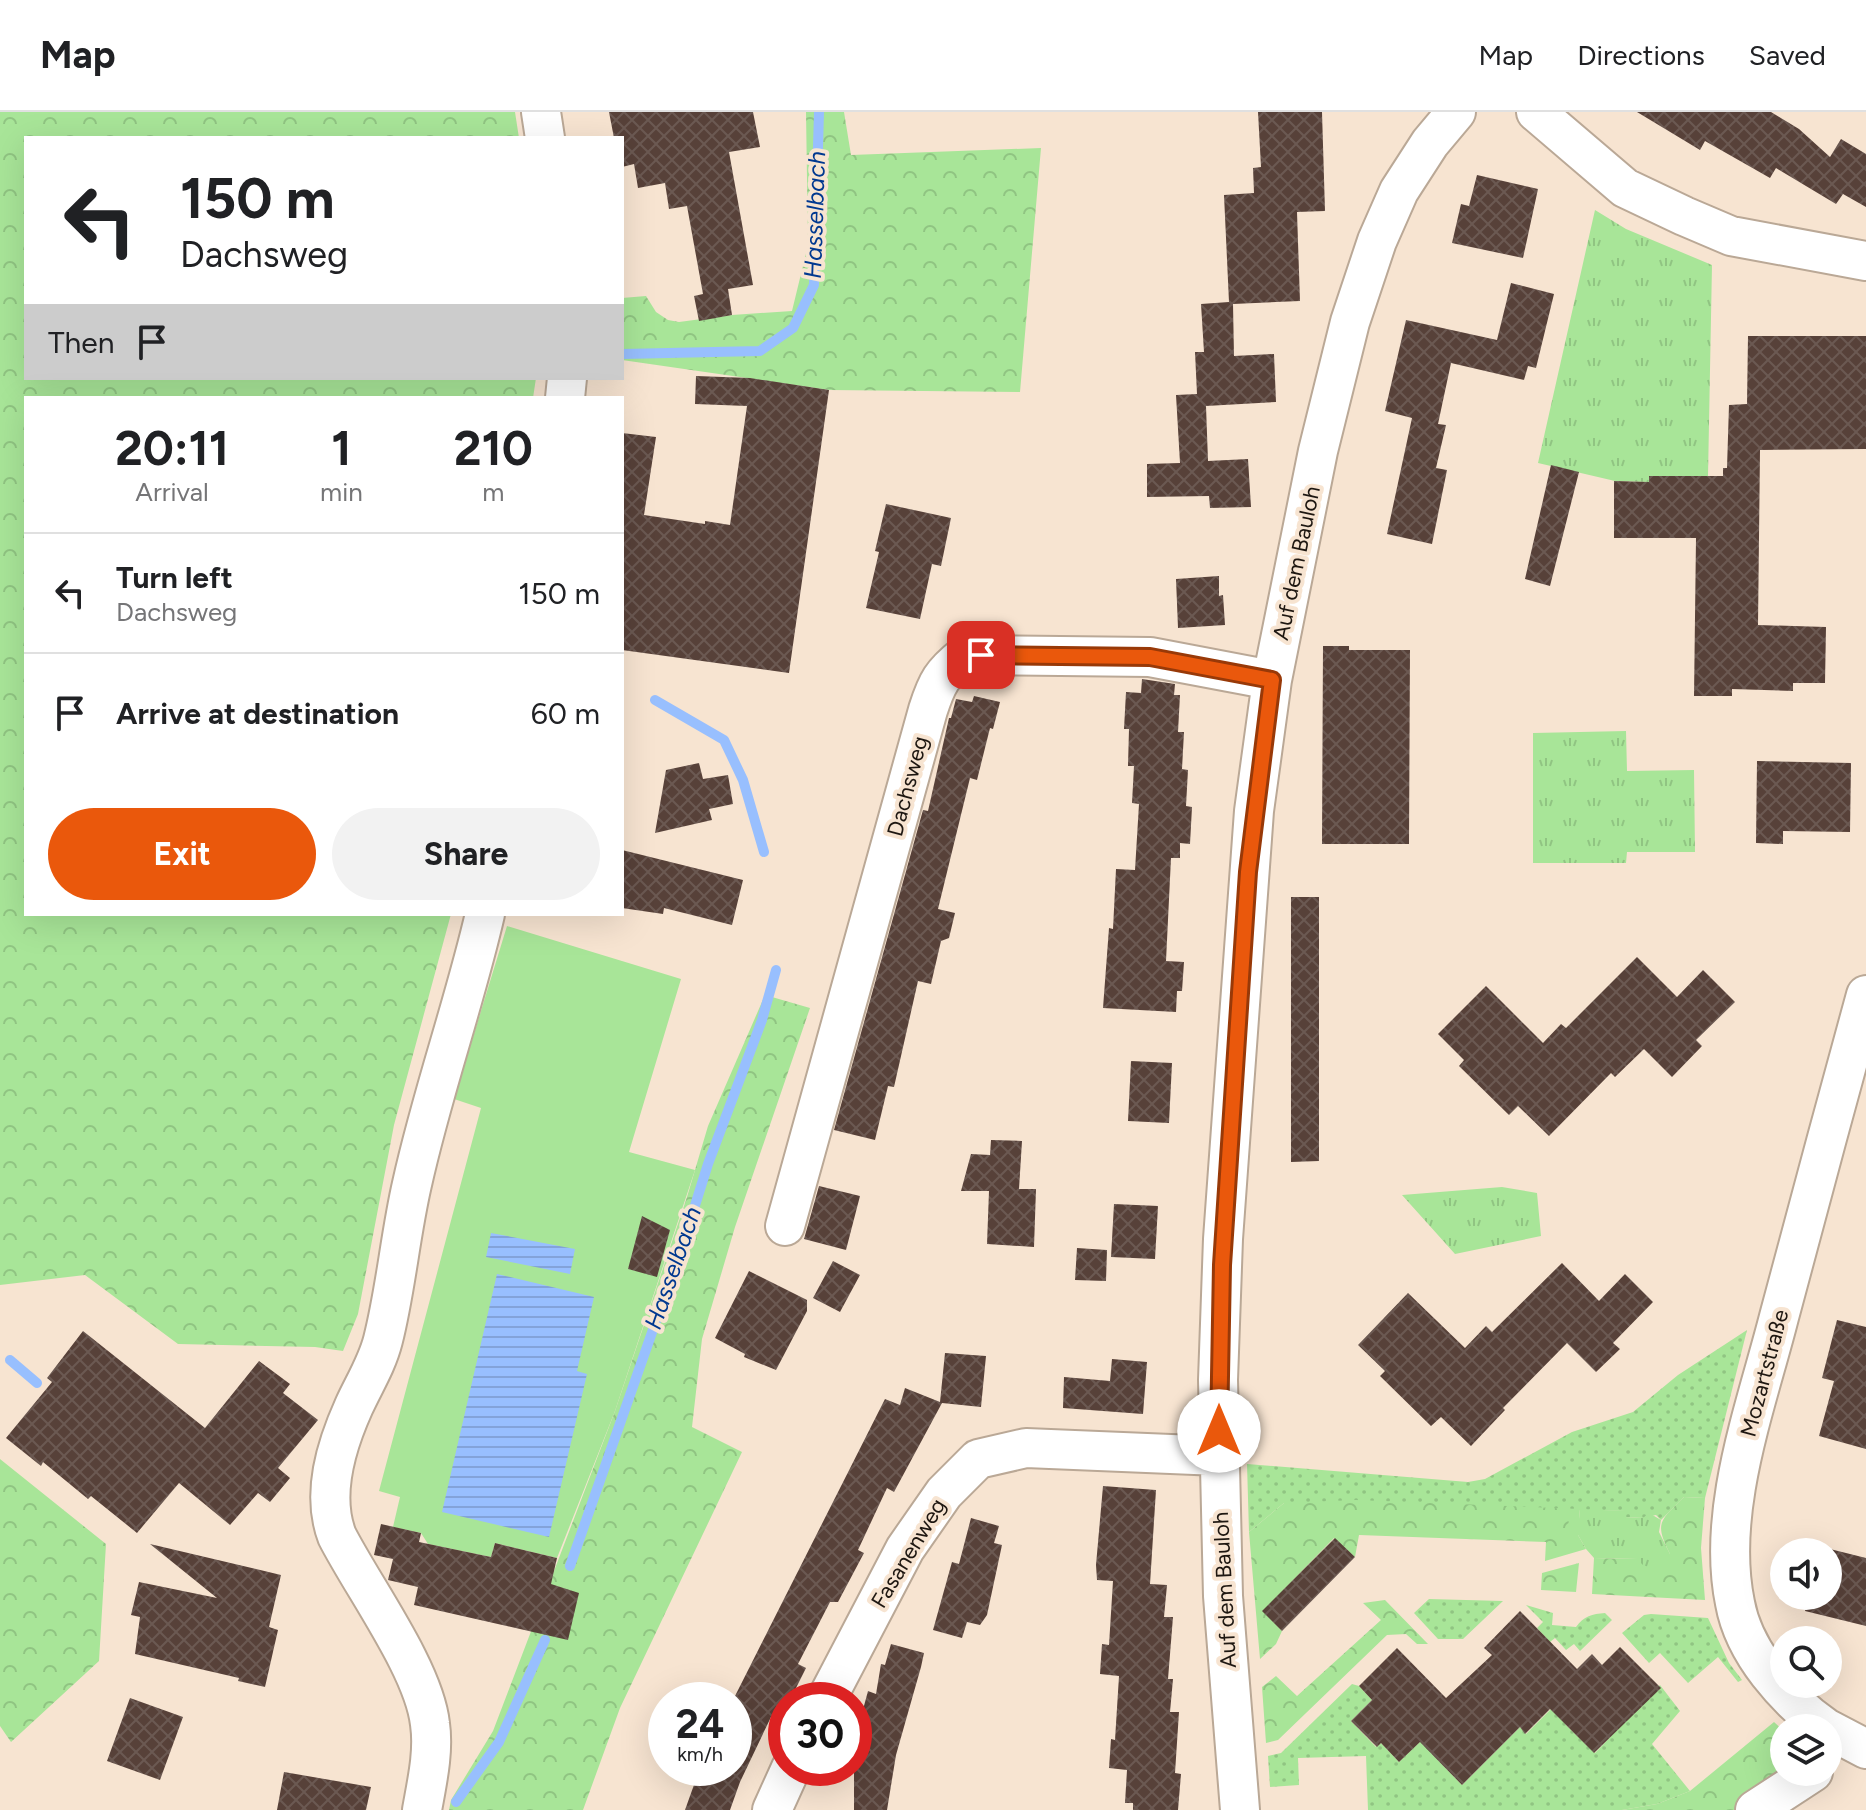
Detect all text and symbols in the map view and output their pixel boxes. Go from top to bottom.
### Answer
text: Map [40,32,116,78]
text: Map [1479,38,1533,72]
text: Directions [1577,38,1705,72]
text: Saved [1749,38,1826,72]
water label: Hasselbach [798,151,831,279]
text: 150 m [180,165,335,232]
icon: left [48,168,152,272]
text: Dachsweg [180,233,348,276]
icon: arrive [130,320,174,364]
text: Then [48,324,114,361]
text: 20:11 [115,419,229,477]
text: 1 [331,419,351,477]
text: 210 [454,419,533,477]
text: Arrival [135,476,209,508]
text: min [320,476,363,508]
text: m [482,476,504,508]
street label: Auf dem Bauloh [1267,484,1326,643]
text: Turn left [116,559,233,596]
icon: left [48,571,92,615]
text: 150 m [518,575,600,612]
text: Dachsweg [116,596,237,628]
pin [947,621,1015,689]
icon: arrive [959,633,1003,677]
icon: arrive [48,691,92,735]
text: Arrive at destination [116,695,399,732]
text: 60 m [531,695,600,732]
street label: Dachsweg [881,733,934,839]
button: Exit [48,808,316,900]
button: Share [332,808,600,900]
water label: Hasselbach [638,1203,707,1333]
street label: Mozartstraße [1735,1306,1794,1440]
position arrow [1177,1389,1261,1473]
street label: Fasanenweg [865,1494,952,1613]
street label: Auf dem Bauloh [1207,1511,1242,1669]
map controls [1770,1538,1842,1786]
button: sound [1770,1538,1842,1610]
button: search [1770,1626,1842,1698]
speed limit sign: 30 [768,1682,872,1786]
text: 24 [676,1700,724,1748]
button: layers [1770,1714,1842,1786]
text: km/h [677,1742,723,1766]

